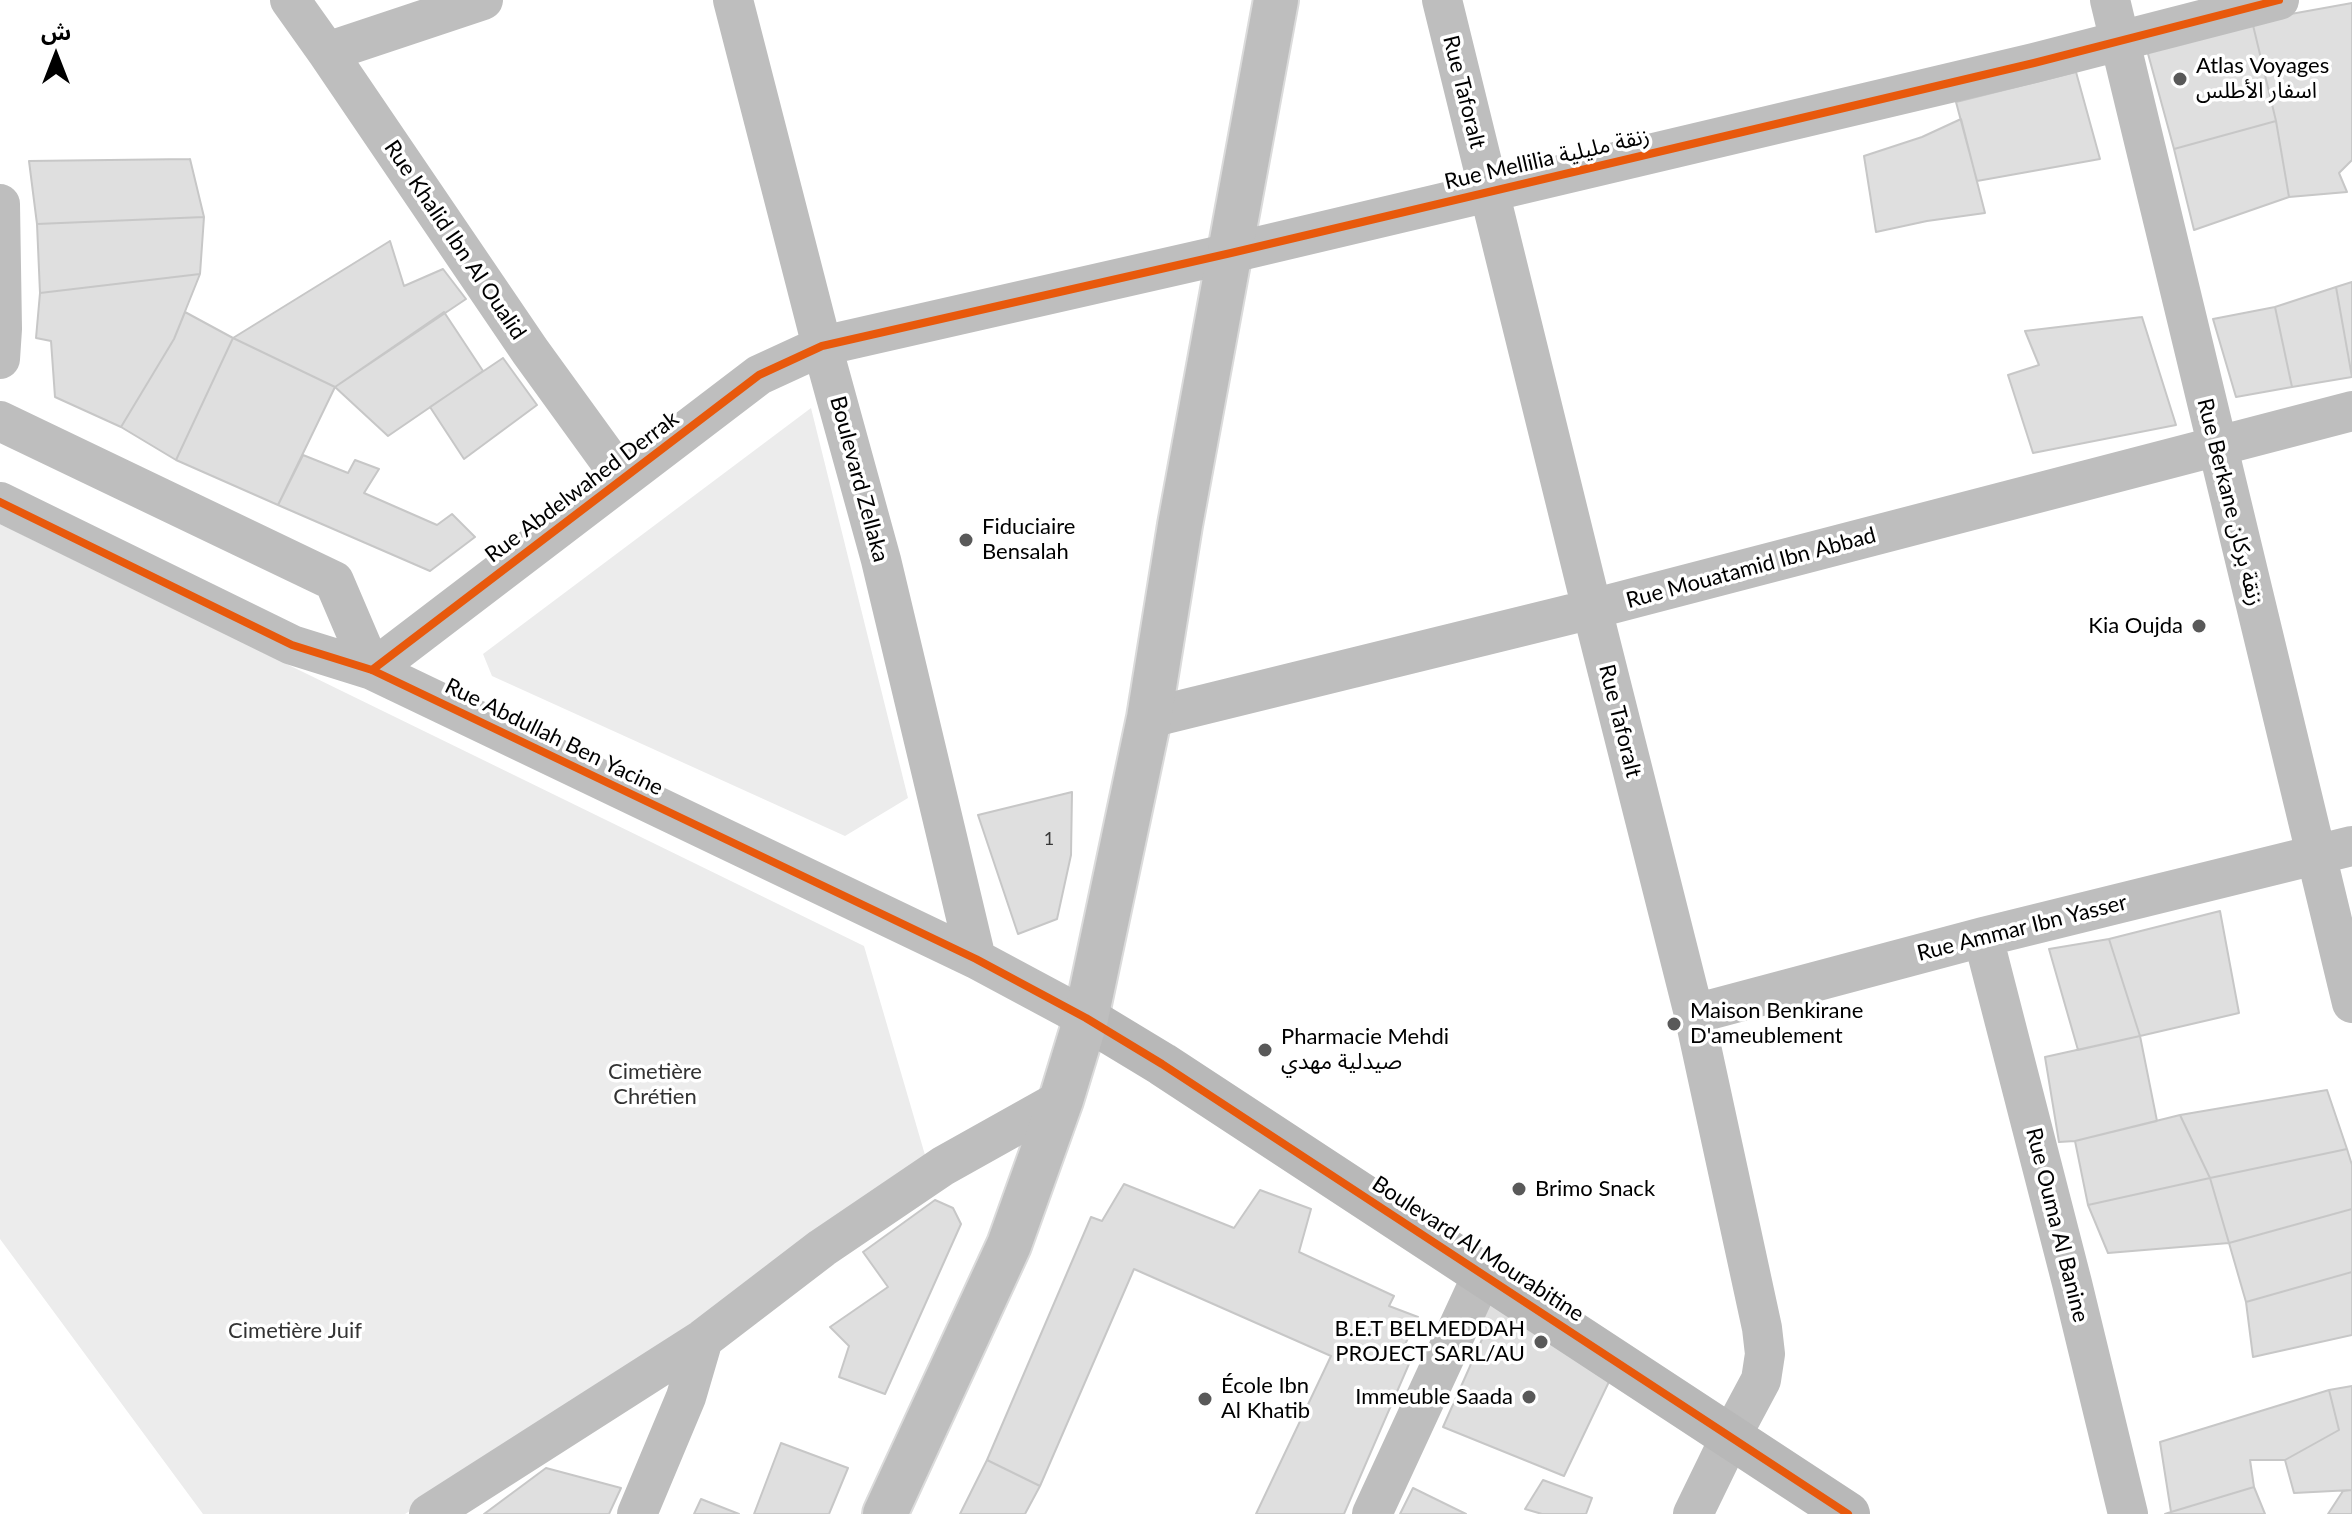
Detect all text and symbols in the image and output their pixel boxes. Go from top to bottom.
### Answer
north arrow [16,16,96,96]
text: ش [41,18,71,45]
street label: Rue Taforalt [1437,33,1491,151]
place label: Atlas Voyages اسفار الأطلس [2196,53,2329,104]
marker: Atlas Voyages اسفار الأطلس [2171,70,2189,88]
street label: Rue Mellilia زنقة مليلية [1442,123,1652,195]
street label: Rue Khalid Ibn Al Oualid [379,135,531,345]
street label: Boulevard Zellaka [824,393,894,565]
street label: Rue Berkane زنقة بركان [2191,395,2269,609]
street label: Rue Abdelwahed Derrak [480,406,684,568]
place label: Fiduciaire Bensalah [982,514,1075,566]
street label: Rue Mouatamid Ibn Abbad [1623,522,1879,614]
marker: Fiduciaire Bensalah [957,531,975,549]
place label: Kia Oujda [2088,613,2183,639]
marker: Kia Oujda [2190,617,2208,635]
street label: Rue Taforalt [1593,662,1647,780]
street label: Rue Abdullah Ben Yacine [441,673,667,801]
house number: 1 [1044,828,1054,850]
street label: Rue Ammar Ibn Yasser [1914,889,2130,967]
place label: Maison Benkirane D'ameublement [1690,998,1863,1050]
marker: Maison Benkirane D'ameublement [1665,1015,1683,1033]
place label: Pharmacie Mehdi صيدلية مهدي [1281,1024,1449,1076]
marker: Pharmacie Mehdi صيدلية مهدي [1256,1041,1274,1059]
park label: Cimetière Chrétien [608,1059,702,1110]
street label: Rue Ouma Al Banine [2020,1125,2094,1325]
street label: Boulevard Al Mourabitine [1367,1171,1589,1327]
place label: Brimo Snack [1535,1176,1655,1202]
marker: Brimo Snack [1510,1180,1528,1198]
place label: B.E.T BELMEDDAH PROJECT SARL/AU [1335,1316,1525,1368]
park label: Cimetière Juif [228,1318,362,1344]
marker: B.E.T BELMEDDAH PROJECT SARL/AU [1532,1333,1550,1351]
place label: École Ibn Al Khatib [1221,1373,1310,1424]
place label: Immeuble Saada [1355,1384,1513,1410]
marker: Immeuble Saada [1520,1388,1538,1406]
marker: École Ibn Al Khatib [1196,1390,1214,1408]

